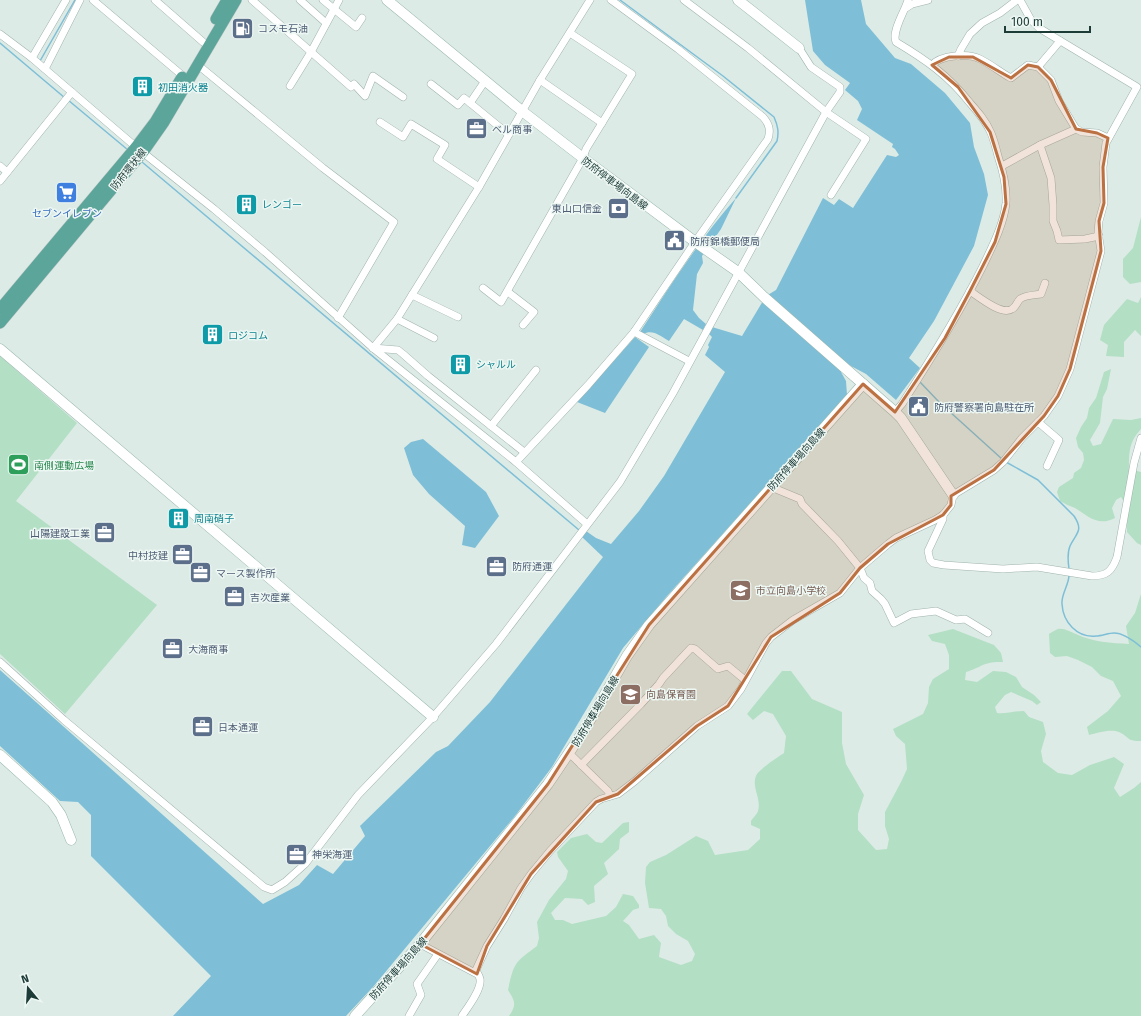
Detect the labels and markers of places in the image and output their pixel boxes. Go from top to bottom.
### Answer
fuel station icon: コスモ石油 [230,15,256,41]
place label: コスモ石油 [258,23,308,35]
building icon: 初田消火器 [129,74,155,100]
place label: 初田消火器 [158,82,208,94]
office icon: ベル商事 [463,116,489,142]
place label: ベル商事 [492,124,532,136]
supermarket icon: セブンイレブン [54,180,80,206]
building icon: レンゴー [233,191,259,217]
bank icon: 東山口信金 [605,195,631,221]
place label: レンゴー [262,199,302,211]
place label: 東山口信金 [552,203,602,215]
place label: セブンイレブン [32,208,102,220]
public building icon: 防府錦橋郵便局 [662,228,688,254]
place label: 防府錦橋郵便局 [690,236,760,248]
building icon: ロジコム [199,322,225,348]
place label: ロジコム [228,330,268,342]
building icon: シャルル [448,351,474,377]
place label: シャルル [476,359,516,371]
public building icon: 防府警察署向島駐在所 [906,394,932,420]
place label: 防府警察署向島駐在所 [934,402,1034,414]
sports icon: 南側運動広場 [6,452,32,478]
place label: 南側運動広場 [34,460,94,472]
building icon: 周南硝子 [165,505,191,531]
place label: 周南硝子 [194,513,234,525]
office icon: 山陽建設工業 [92,520,118,546]
place label: 山陽建設工業 [30,528,90,540]
office icon: 中村技建 [170,542,196,568]
place label: 中村技建 [128,550,168,562]
office icon: 防府通運 [484,553,510,579]
office icon: マース製作所 [187,560,213,586]
place label: 防府通運 [512,561,552,573]
place label: マース製作所 [216,568,276,580]
school or university icon: 市立向島小学校 [727,577,753,603]
office icon: 吉次産業 [221,584,247,610]
place label: 市立向島小学校 [756,585,826,597]
place label: 吉次産業 [250,592,290,604]
office icon: 大海商事 [160,636,186,662]
place label: 大海商事 [188,644,228,656]
school or university icon: 向島保育園 [617,681,643,707]
place label: 向島保育園 [646,689,696,701]
office icon: 日本通運 [189,714,215,740]
place label: 日本通運 [218,722,258,734]
office icon: 神栄海運 [283,841,309,867]
place label: 神栄海運 [312,849,352,861]

